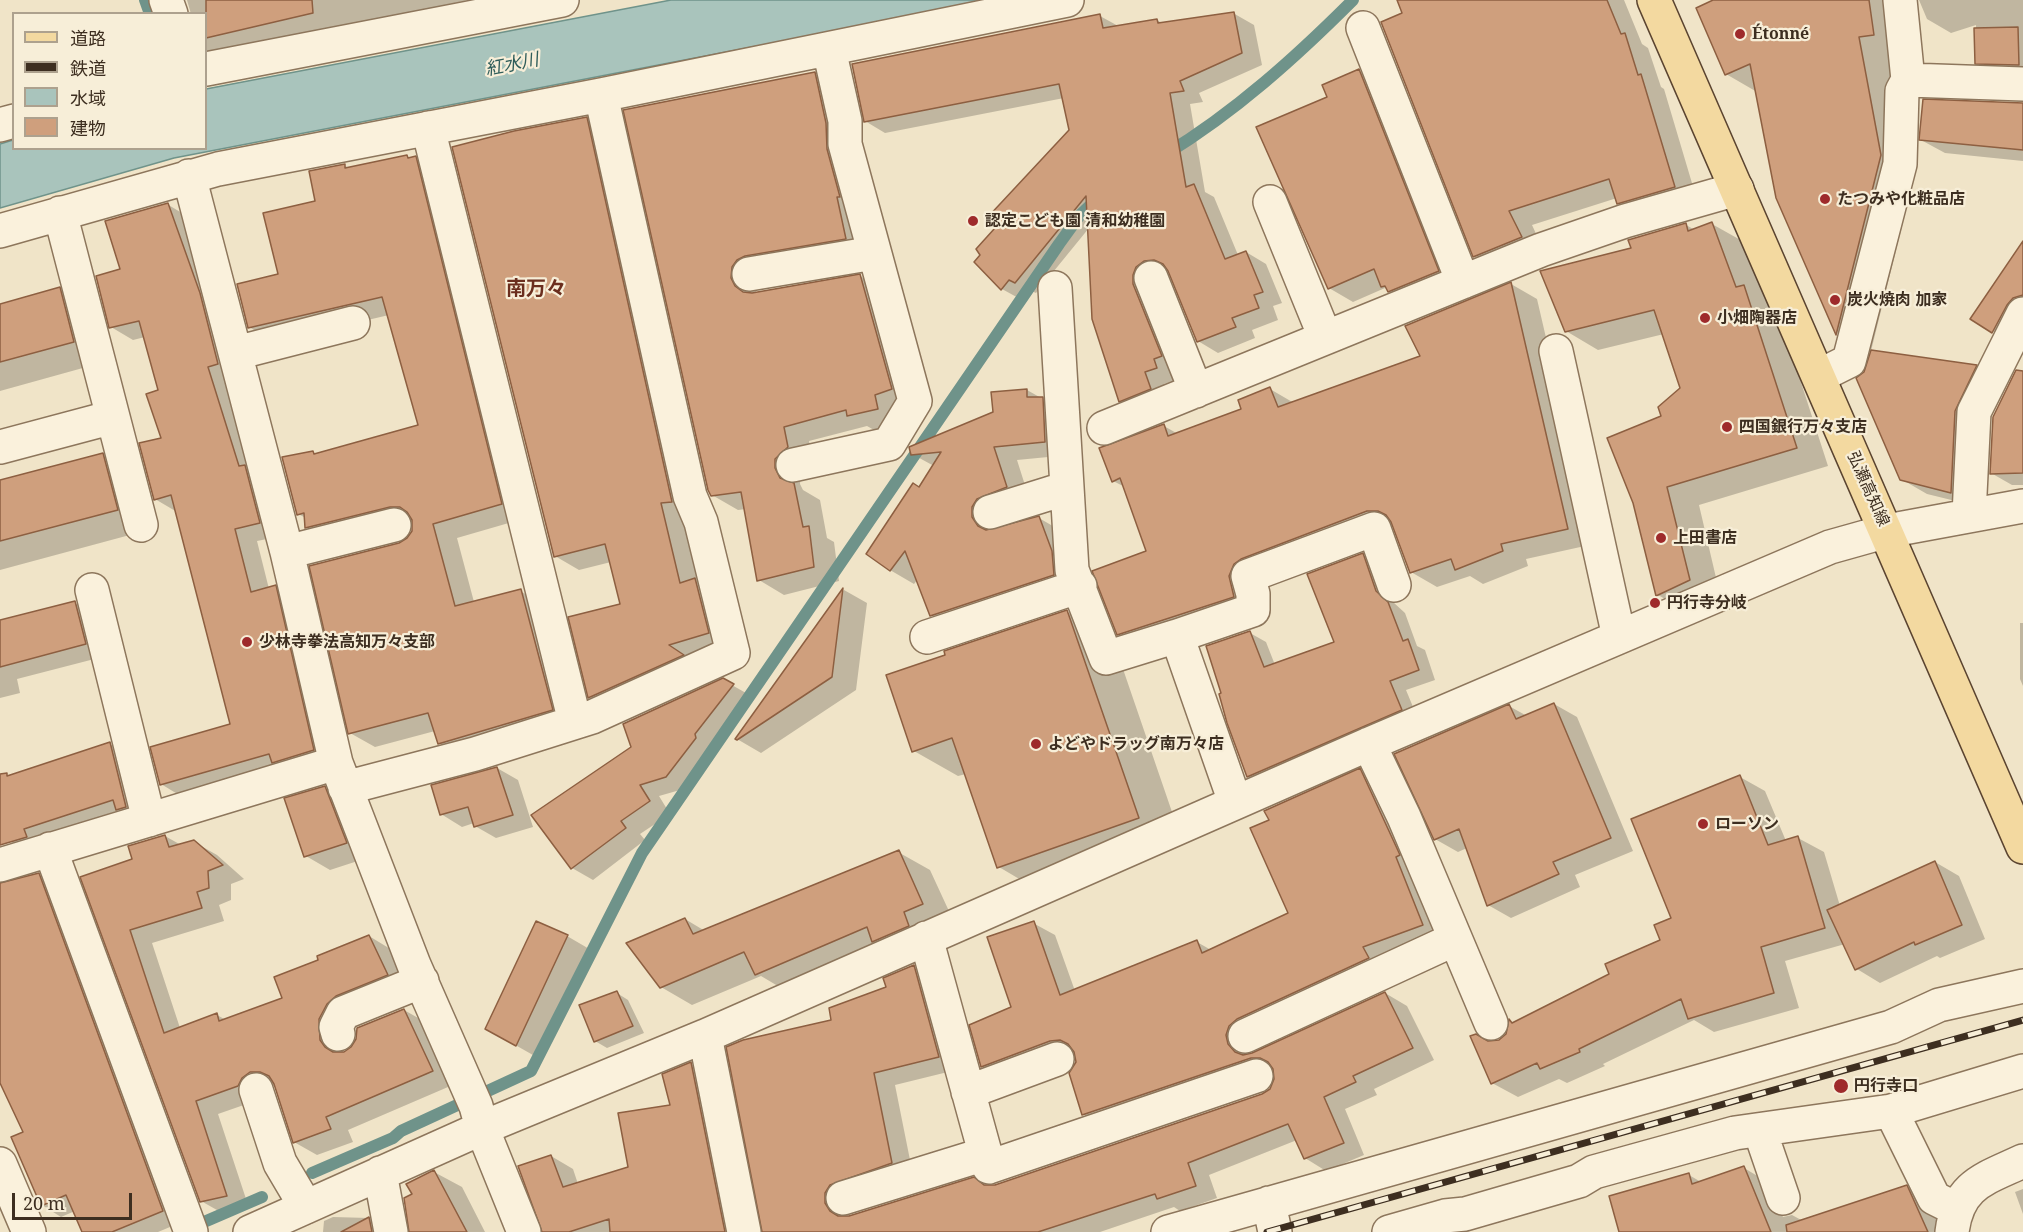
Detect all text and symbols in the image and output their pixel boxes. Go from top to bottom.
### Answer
legend [12,12,207,150]
place label: Étonné [1752,24,1809,44]
text: 道路 [70,26,106,50]
marker: Étonné [1733,27,1747,41]
water label: 紅水川 [483,49,541,81]
text: 鉄道 [70,56,106,80]
text: 水域 [70,86,106,110]
text: 建物 [70,116,106,140]
place label: たつみや化粧品店 [1837,189,1965,209]
marker: たつみや化粧品店 [1818,192,1832,206]
place label: 認定こども園 清和幼稚園 [985,211,1165,231]
marker: 認定こども園 清和幼稚園 [966,214,980,228]
district label: 南万々 [506,277,566,301]
place label: 炭火焼肉 加家 [1847,290,1947,310]
marker: 炭火焼肉 加家 [1828,293,1842,307]
place label: 小畑陶器店 [1717,308,1797,328]
marker: 小畑陶器店 [1698,311,1712,325]
place label: 四国銀行万々支店 [1739,417,1867,437]
marker: 四国銀行万々支店 [1720,420,1734,434]
street label: 弘瀬高知線 [1843,449,1893,529]
place label: 上田書店 [1673,528,1737,548]
marker: 上田書店 [1654,531,1668,545]
place label: 円行寺分岐 [1667,593,1747,613]
marker: 円行寺分岐 [1648,596,1662,610]
place label: 少林寺拳法高知万々支部 [259,632,435,652]
marker: 少林寺拳法高知万々支部 [240,635,254,649]
place label: よどやドラッグ南万々店 [1048,734,1224,754]
marker: よどやドラッグ南万々店 [1029,737,1043,751]
place label: ローソン [1715,814,1779,834]
marker: ローソン [1696,817,1710,831]
place label: 円行寺口 [1854,1076,1918,1096]
marker: 円行寺口 [1832,1077,1850,1095]
scale bar [15,1181,135,1219]
text: 20 m [23,1191,65,1215]

